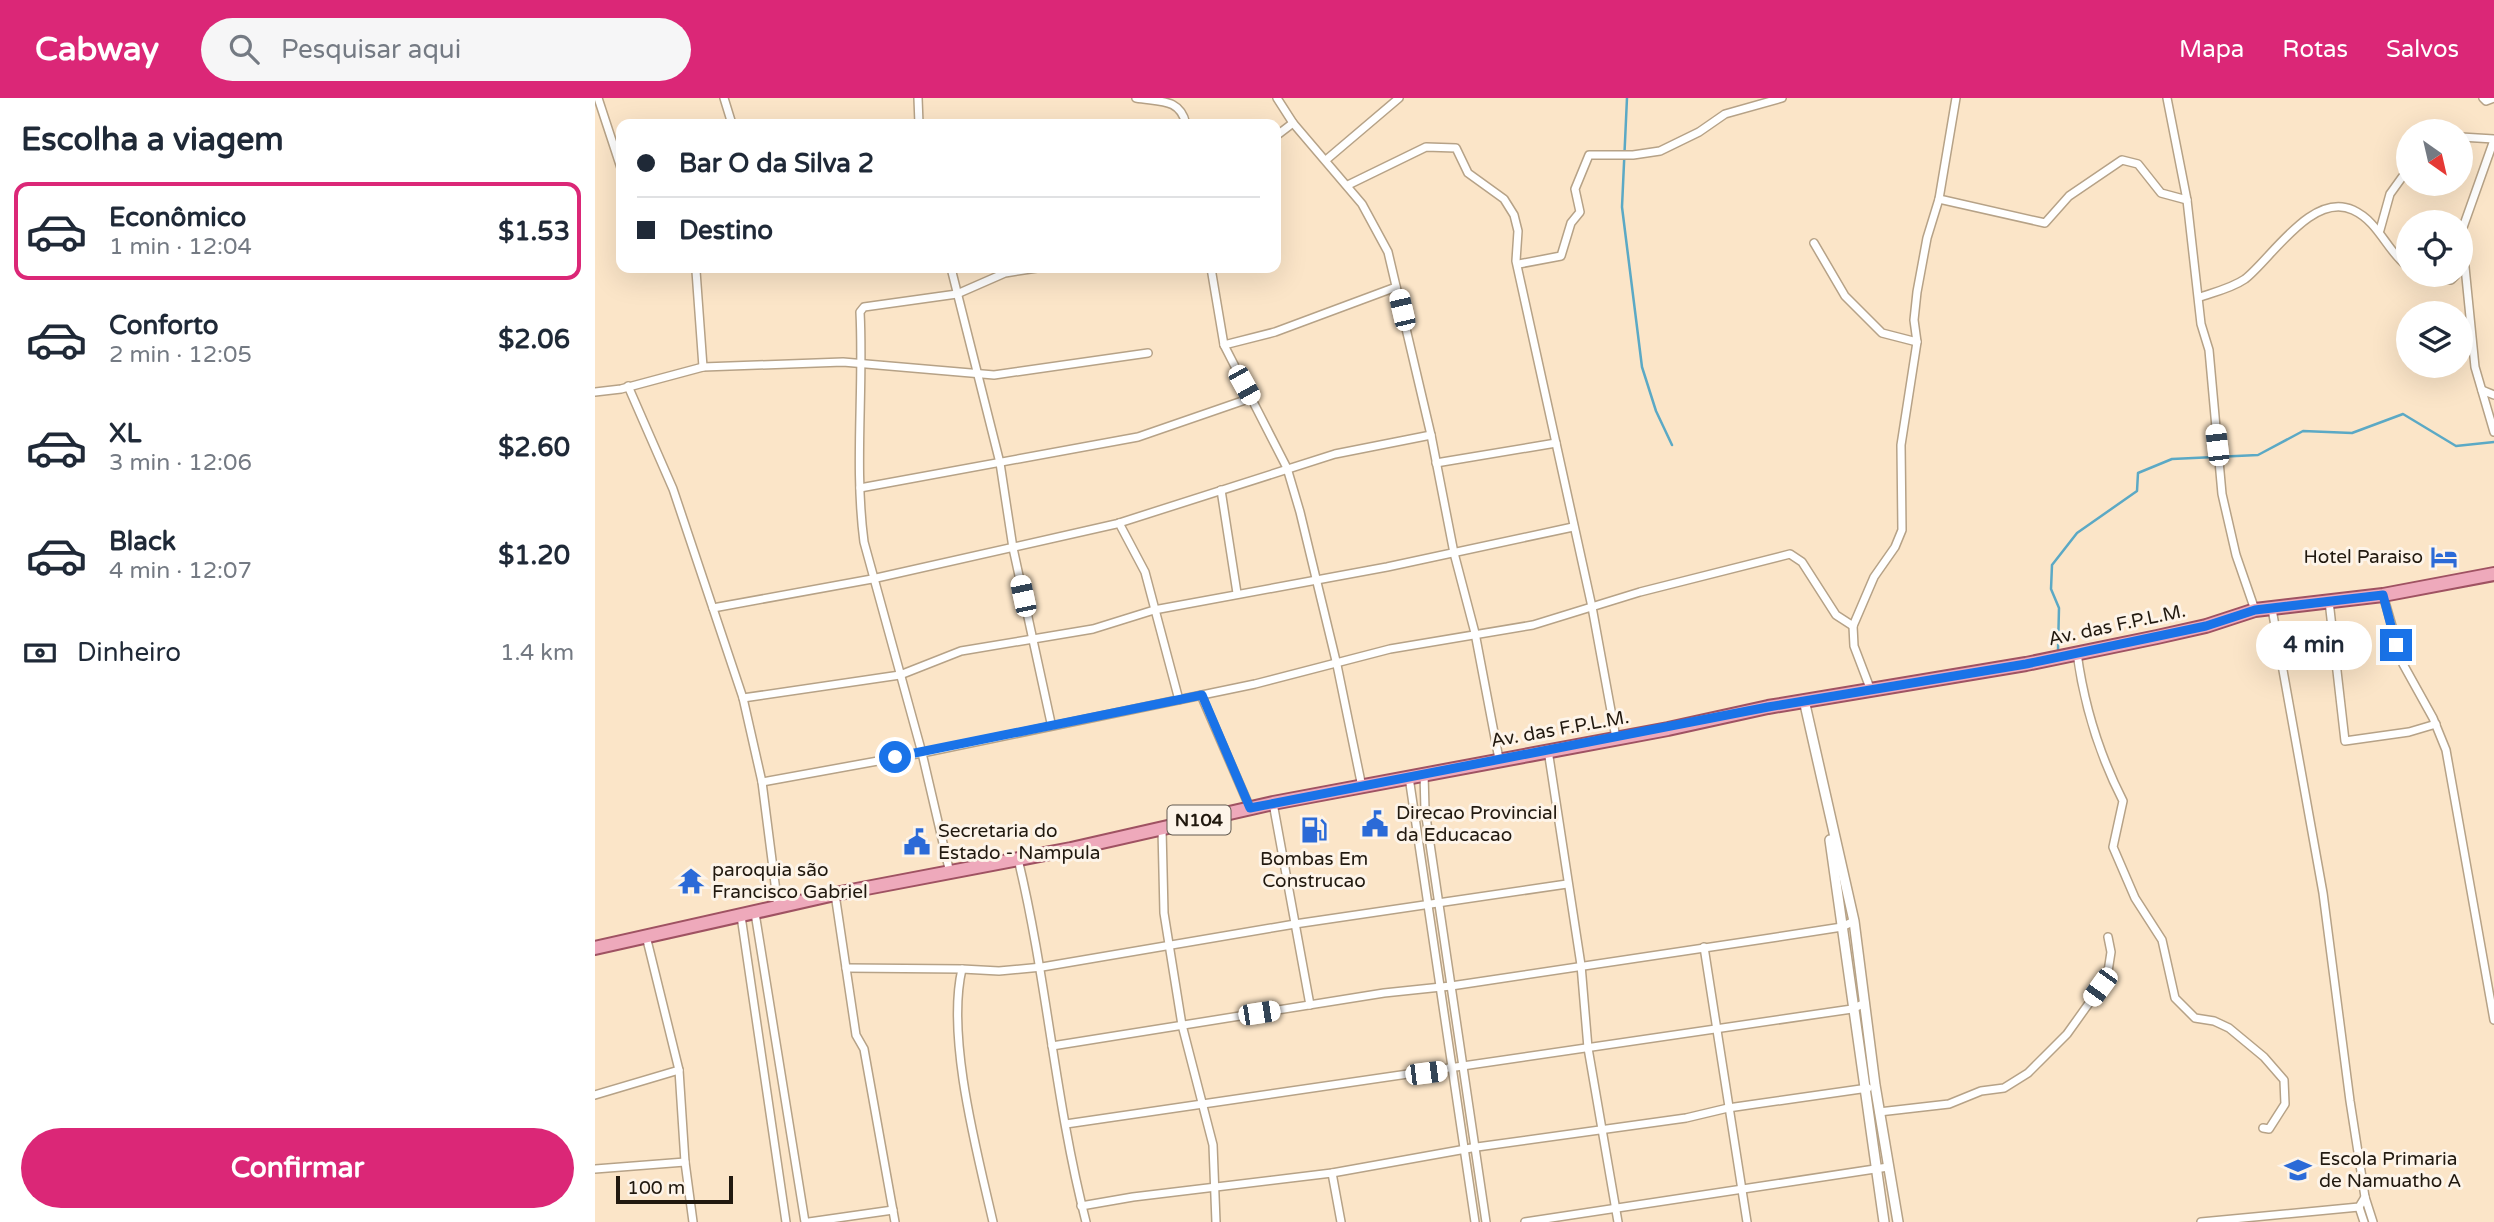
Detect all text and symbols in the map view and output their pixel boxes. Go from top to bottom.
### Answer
search box [201,18,691,81]
text: Cabway [35,30,159,69]
icon: search [225,30,263,68]
text: Pesquisar aqui [281,34,461,65]
text: Mapa [2179,35,2244,64]
text: Rotas [2282,35,2348,64]
text: Salvos [2386,35,2459,64]
north arrow [2396,119,2473,196]
map controls [2396,119,2473,378]
text: Escolha a viagem [21,121,284,159]
text: Bar O da Silva 2 [679,148,874,179]
icon: car [25,200,88,263]
text: Econômico [109,202,246,233]
button: locate [2396,210,2473,287]
text: Destino [679,215,773,246]
text: $1.53 [498,216,570,247]
text: 1 min · 12:04 [109,233,252,261]
car [1388,287,1417,333]
button: layers [2396,301,2473,378]
icon: car [25,308,88,371]
text: Conforto [109,310,218,341]
text: $2.06 [498,324,570,355]
text: 2 min · 12:05 [109,341,252,369]
car [1225,362,1264,408]
icon: car [25,416,88,479]
text: XL [109,418,141,449]
car [2205,423,2230,467]
text: $2.60 [498,432,570,463]
text: 3 min · 12:06 [109,449,252,477]
icon: car [25,524,88,587]
text: Black [109,526,176,557]
text: $1.20 [498,540,570,571]
hotel icon: Hotel Paraiso [2429,542,2459,572]
place label: Hotel Paraiso [2304,546,2423,568]
text: 4 min · 12:07 [109,557,252,585]
car [1009,573,1038,619]
street label: Av. das F.P.L.M. [2046,600,2188,650]
callout: 4 min [2256,620,2371,670]
route end [2380,629,2412,661]
text: 4 min [2283,631,2345,659]
icon: cash [21,634,59,672]
text: Dinheiro [77,637,181,668]
text: 1.4 km [500,639,574,667]
street label: Av. das F.P.L.M. [1489,706,1631,752]
route start [879,741,911,773]
place label: Direcao Provincial da Educacao [1396,802,1558,846]
road number: N104 [1167,806,1231,834]
public building icon: Direcao Provincial da Educacao [1360,809,1390,839]
fuel station icon: Bombas Em Construcao [1299,815,1329,845]
place label: Secretaria do Estado - Nampula [938,820,1101,864]
public building icon: Secretaria do Estado - Nampula [902,827,932,857]
place label: Bombas Em Construcao [1260,848,1368,892]
place label: paroquia são Francisco Gabriel [712,859,868,903]
temple icon: paroquia são Francisco Gabriel [676,866,706,896]
car [2080,964,2121,1010]
car [1237,999,1282,1027]
car [1404,1060,1449,1086]
button: Confirmar [21,1128,574,1208]
place label: Escola Primaria de Namuatho A [2319,1148,2462,1192]
school or university icon: Escola Primaria de Namuatho A [2283,1155,2313,1185]
scale bar [616,1173,733,1205]
text: 100 m [627,1177,685,1199]

